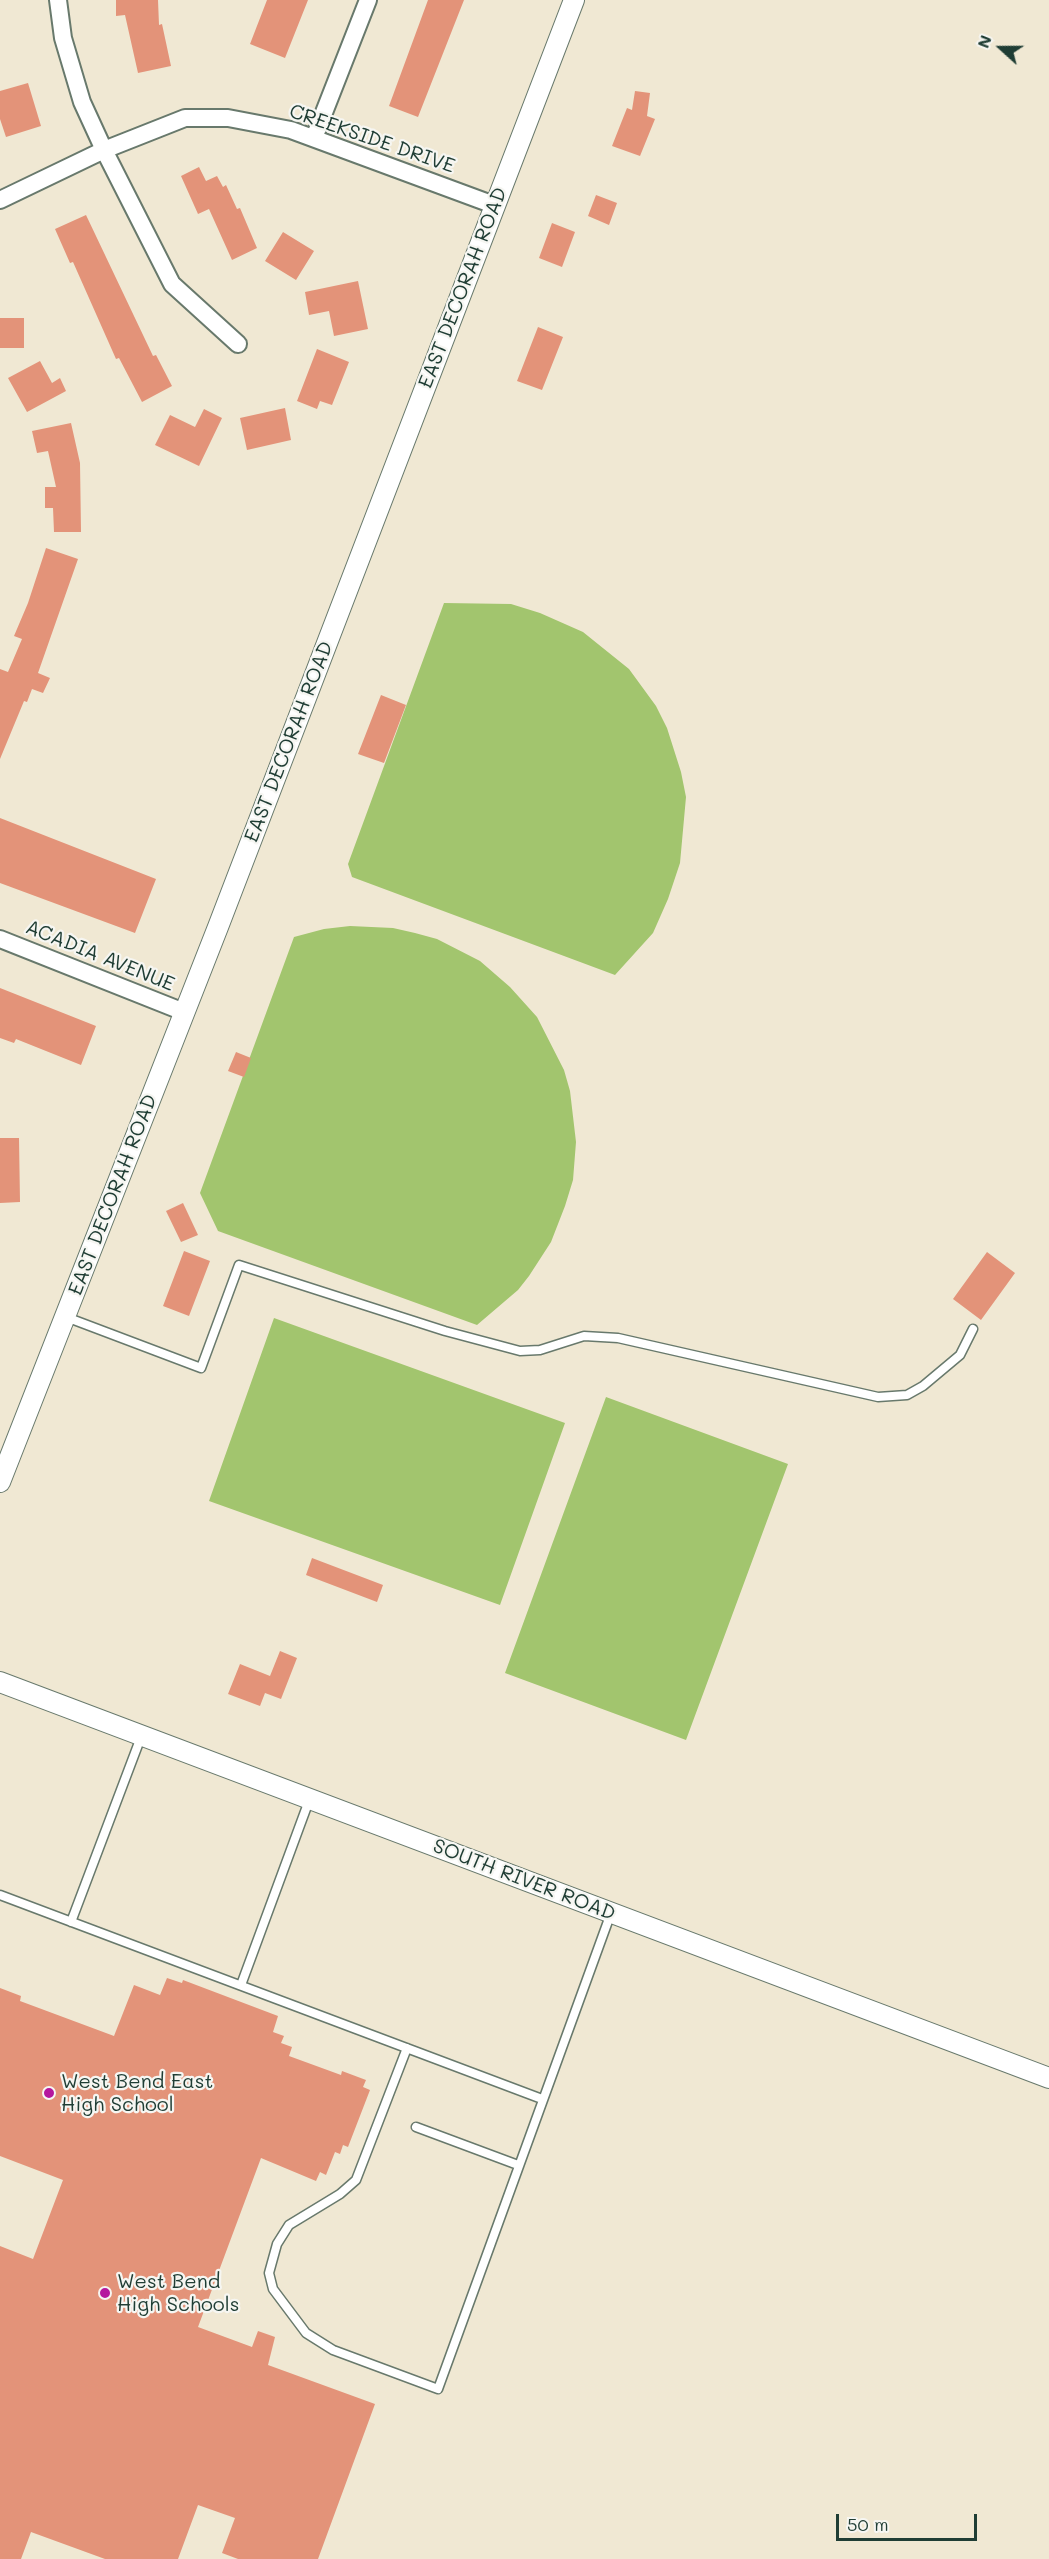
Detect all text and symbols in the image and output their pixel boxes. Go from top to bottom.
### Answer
north arrow [971,18,1031,78]
text: N [972,32,996,51]
street label: CREEKSIDE DRIVE [286,99,458,179]
street label: EAST DECORAH ROAD [414,184,512,392]
street label: EAST DECORAH ROAD [240,638,338,846]
street label: ACADIA AVENUE [22,915,178,997]
street label: EAST DECORAH ROAD [64,1091,162,1299]
street label: SOUTH RIVER ROAD [429,1834,619,1926]
place label: West Bend East High School [61,2070,213,2117]
marker: West Bend East High School [42,2086,56,2100]
place label: West Bend High Schools [117,2270,239,2317]
marker: West Bend High Schools [98,2286,112,2300]
scale bar [839,2502,980,2540]
text: 50 m [847,2512,889,2536]

